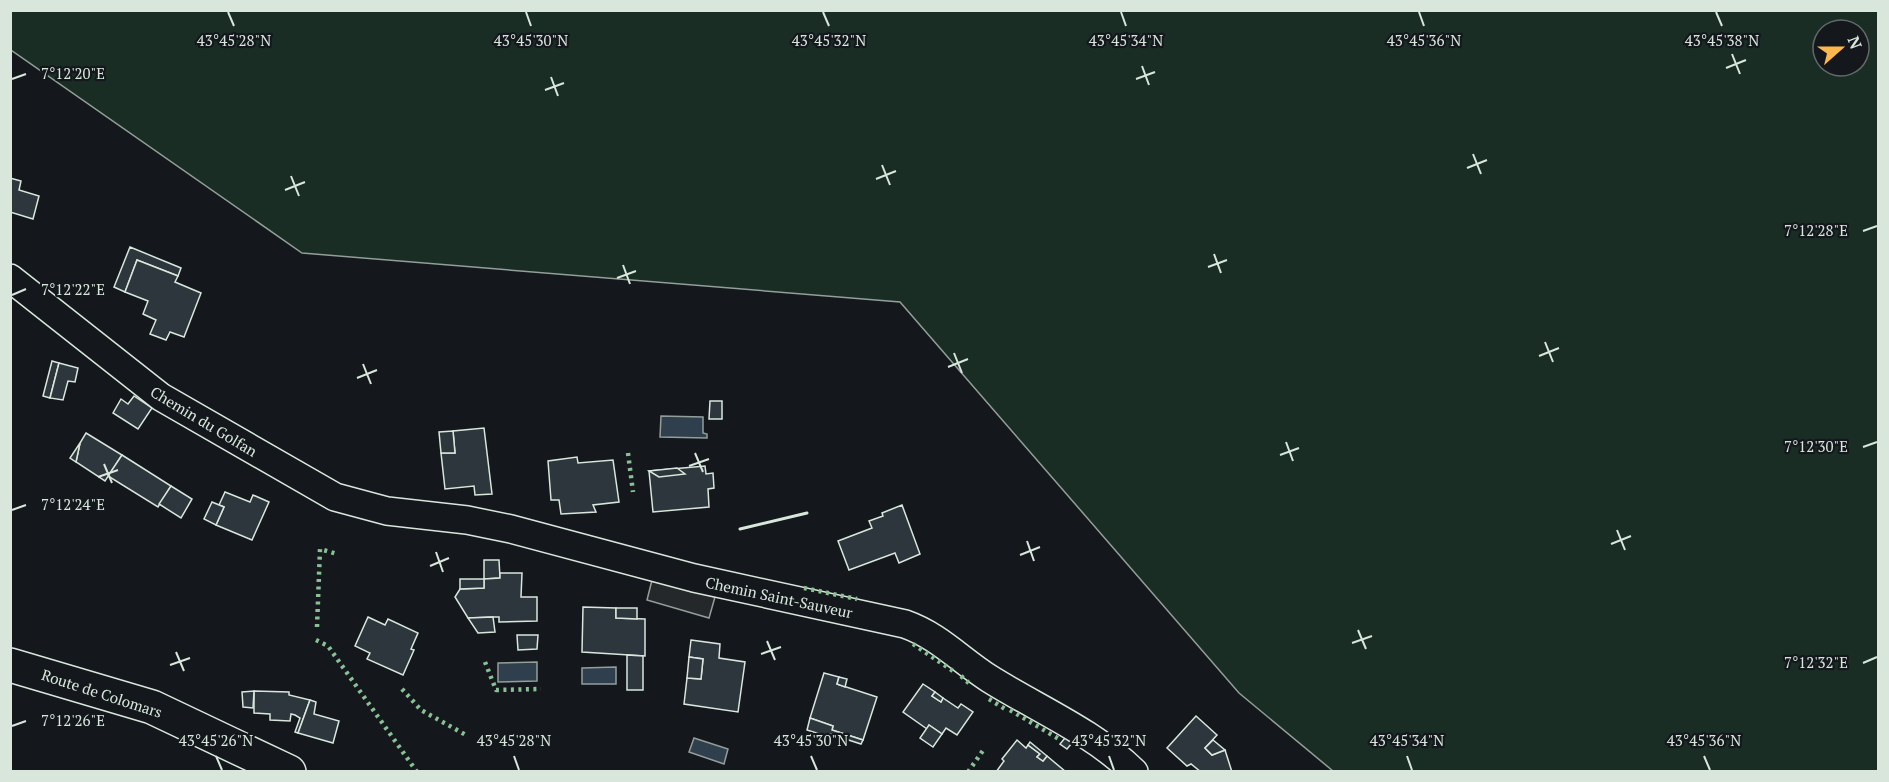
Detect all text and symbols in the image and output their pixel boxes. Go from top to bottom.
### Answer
north arrow [1811,18,1871,78]
text: 43°45'28"N [197,30,271,50]
text: 43°45'30"N [494,30,568,50]
text: 43°45'32"N [792,30,866,50]
text: 43°45'34"N [1089,30,1163,50]
text: 43°45'36"N [1387,30,1461,50]
text: 43°45'38"N [1685,30,1759,50]
text: N [1843,33,1867,52]
text: 7°12'20"E [41,63,105,83]
text: 7°12'28"E [1784,220,1848,240]
text: 7°12'22"E [41,279,105,299]
street label: Chemin du Golfan [147,381,261,461]
text: 7°12'30"E [1784,436,1848,456]
text: 7°12'24"E [41,494,105,514]
street label: Chemin Saint-Sauveur [704,572,855,622]
text: 7°12'32"E [1784,652,1848,672]
street label: Route de Colomars [39,664,165,722]
text: 7°12'26"E [41,710,105,730]
text: 43°45'26"N [179,730,253,750]
text: 43°45'28"N [477,730,551,750]
text: 43°45'30"N [774,730,848,750]
text: 43°45'32"N [1072,730,1146,750]
text: 43°45'34"N [1370,730,1444,750]
text: 43°45'36"N [1667,730,1741,750]

